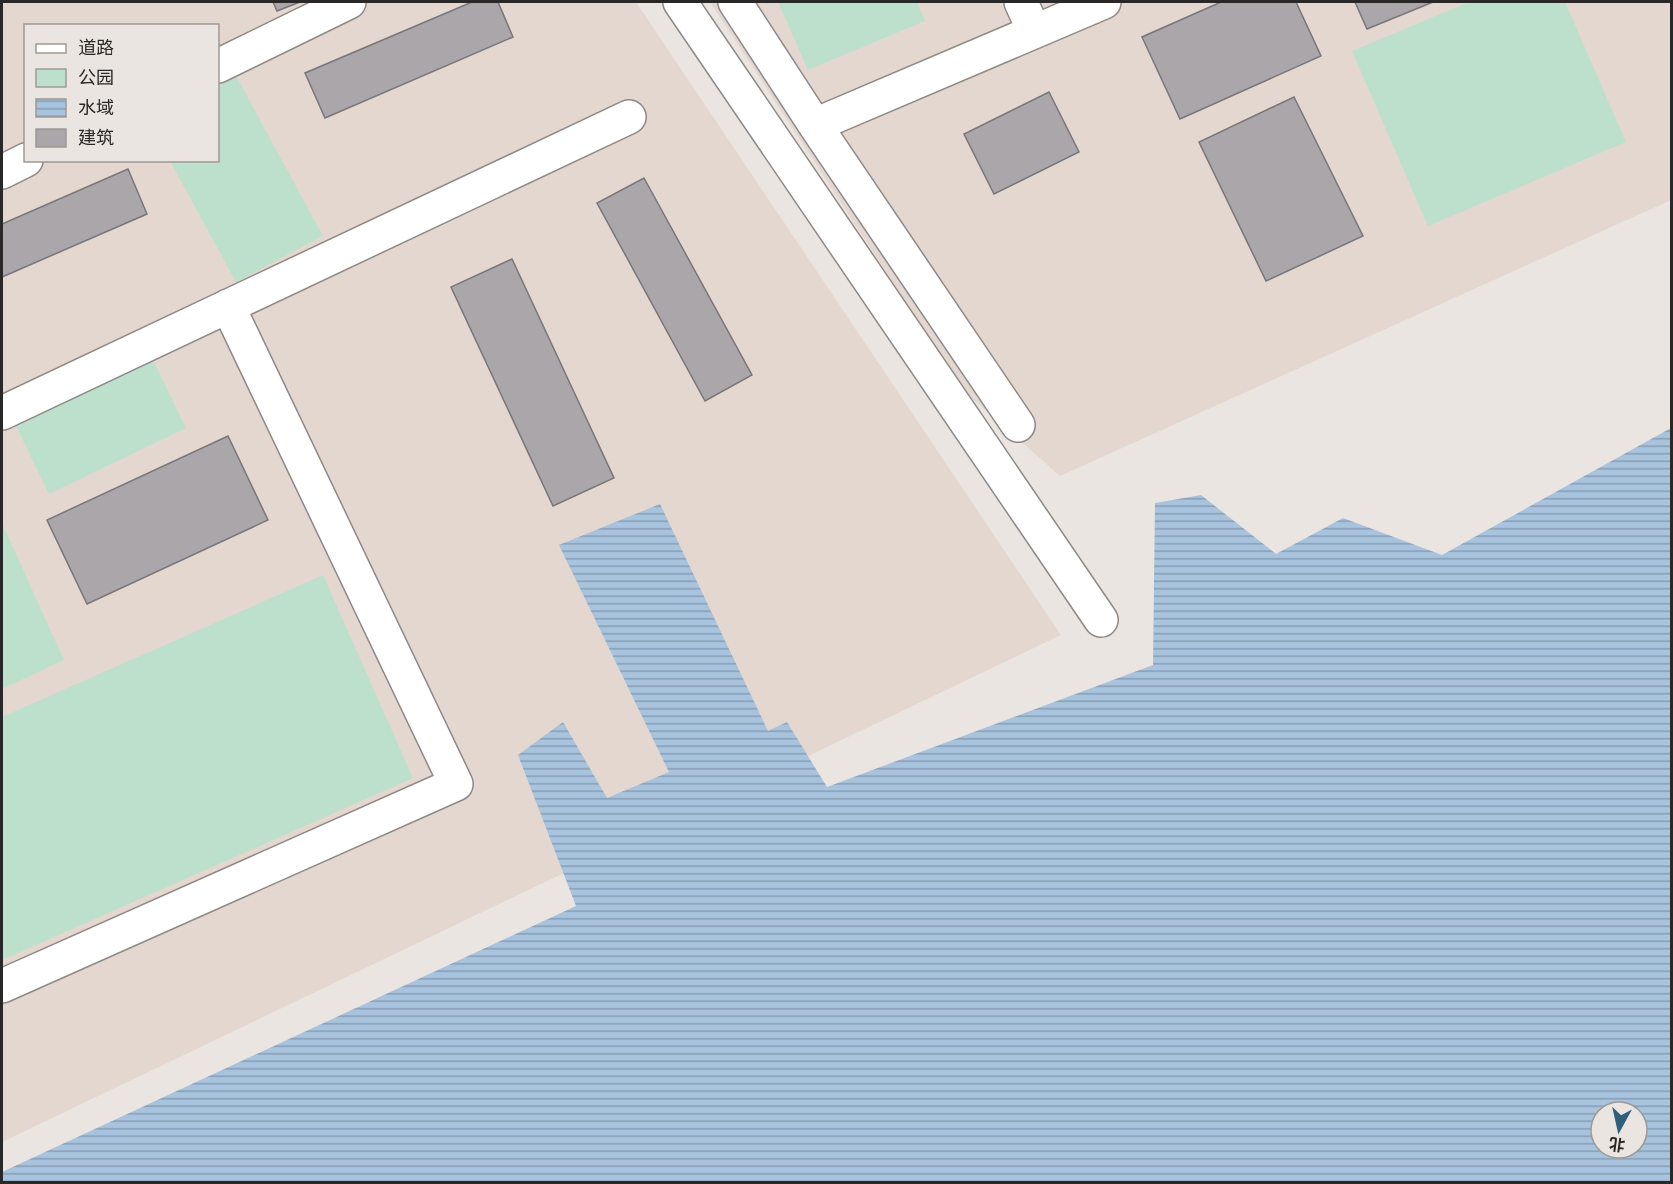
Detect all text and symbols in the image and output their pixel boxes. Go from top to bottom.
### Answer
legend [24,24,219,162]
text: 道路 [78,37,114,59]
text: 公园 [78,67,114,89]
text: 水域 [78,97,114,119]
text: 建筑 [78,127,114,149]
north arrow [1589,1100,1649,1160]
text: 北 [1608,1133,1626,1155]

